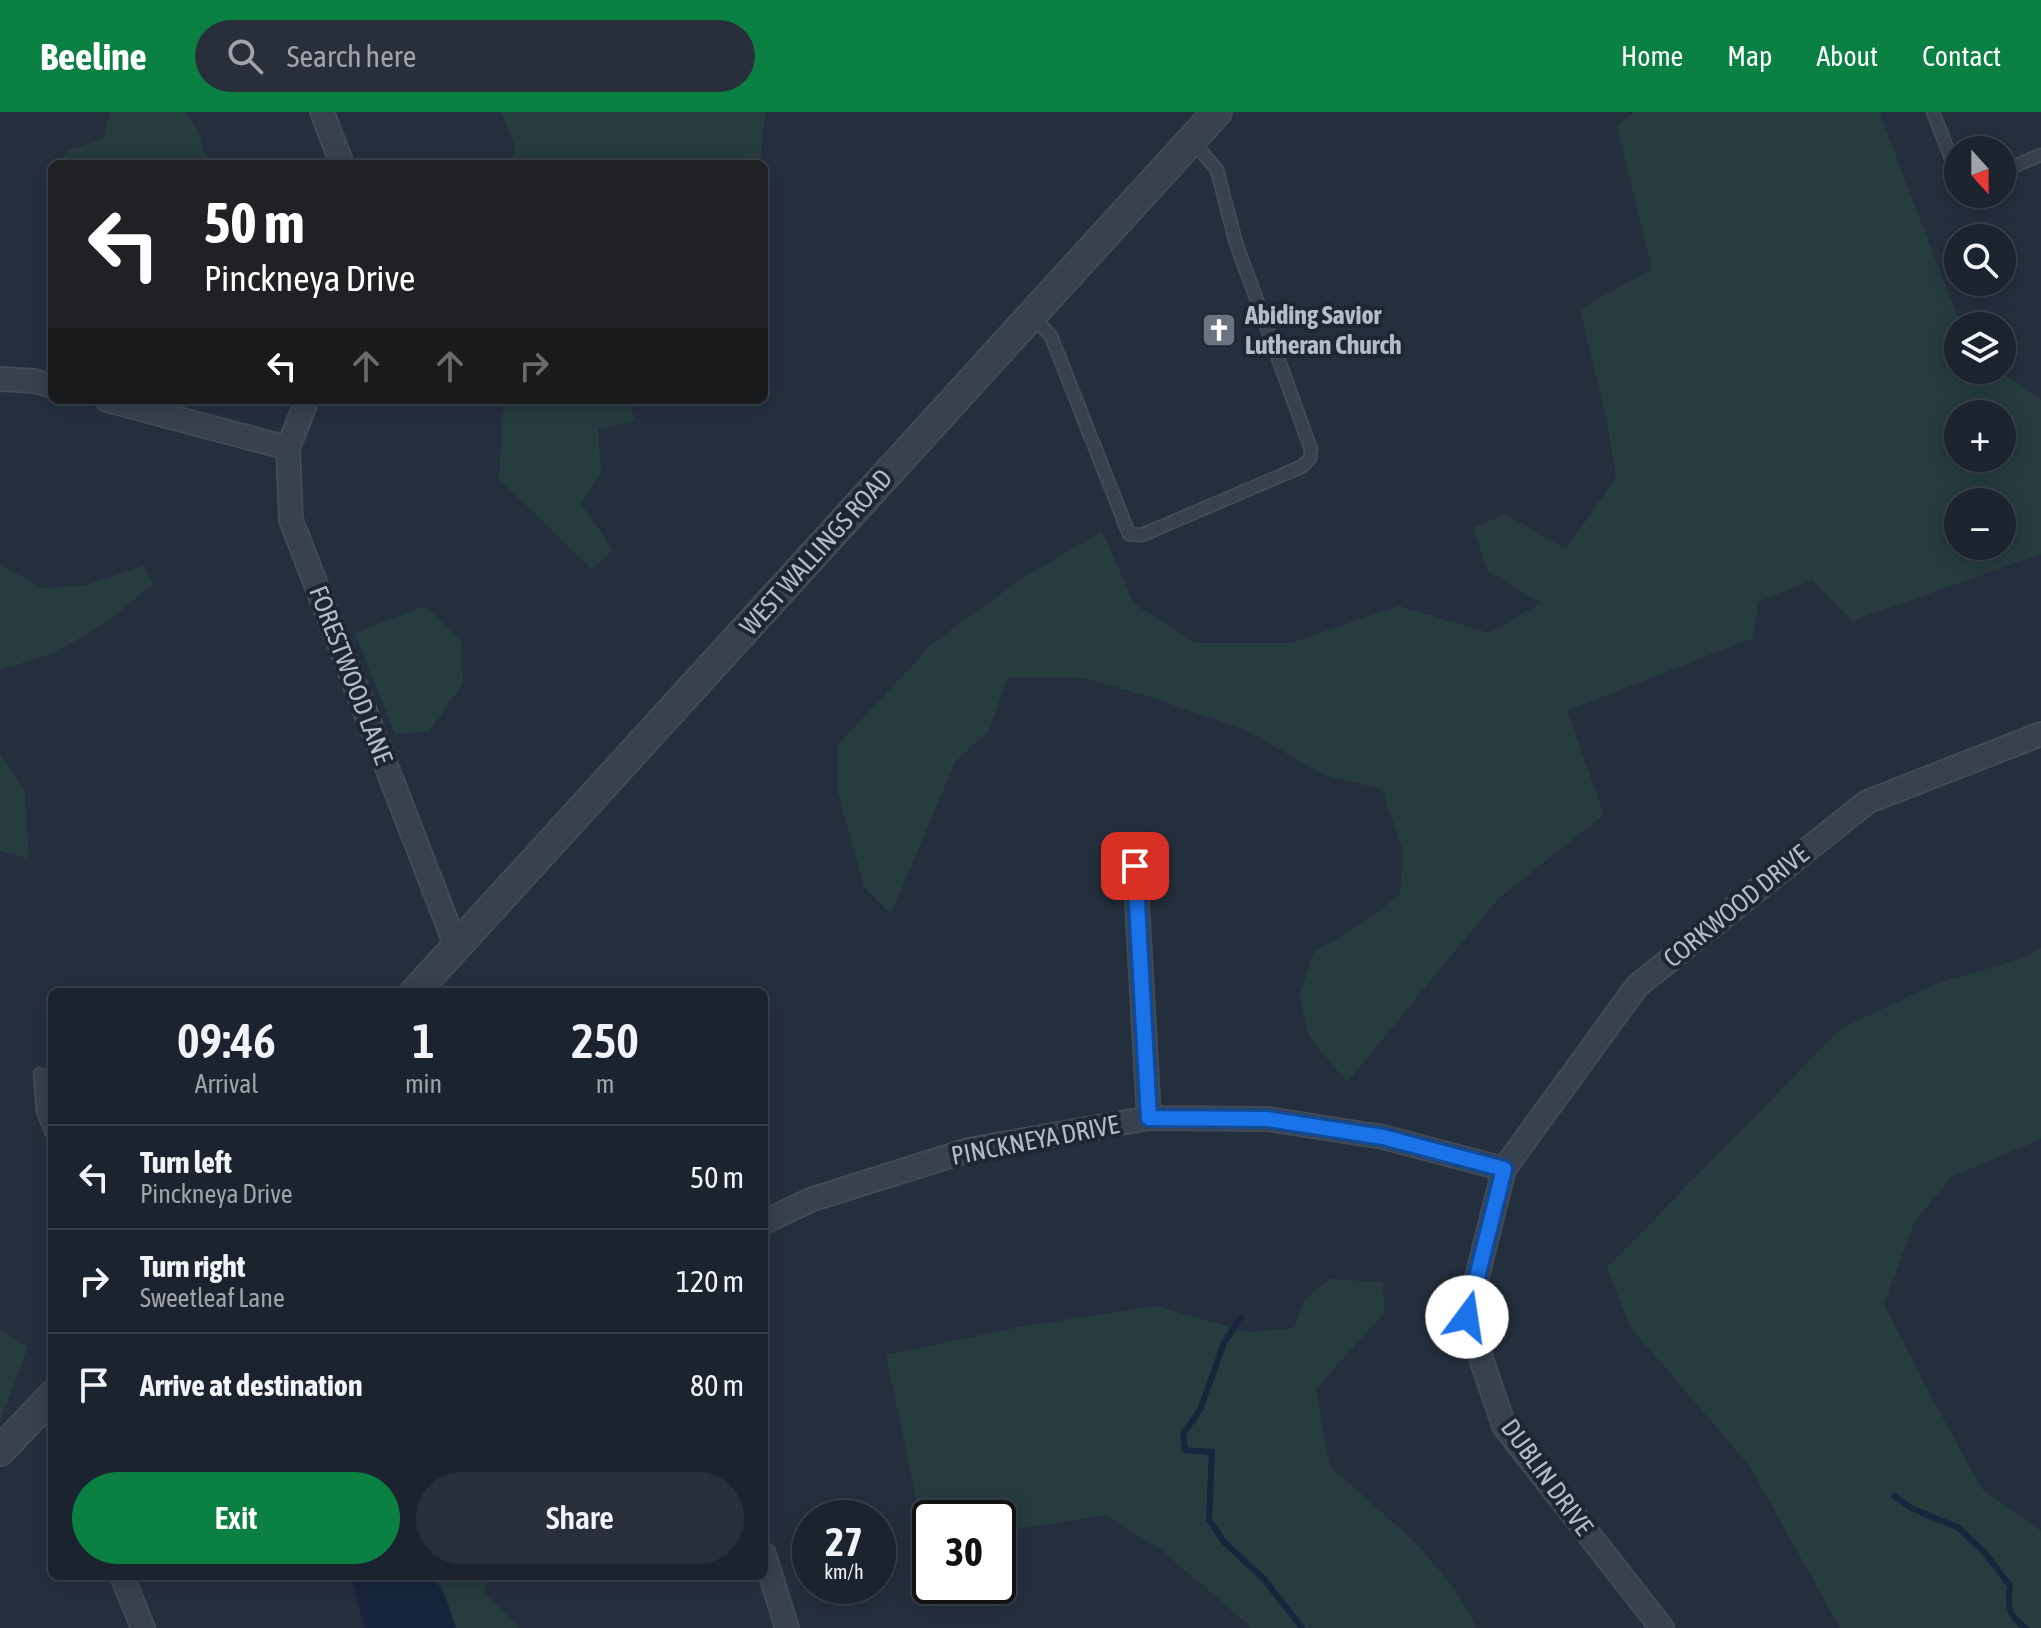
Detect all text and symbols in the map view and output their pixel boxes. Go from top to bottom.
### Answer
search box [195,20,755,92]
icon: search [223,34,267,78]
text: Beeline [40,35,147,78]
text: Search here [287,39,416,73]
text: Home [1621,40,1683,72]
text: Map [1727,40,1772,72]
text: About [1816,40,1878,72]
text: Contact [1922,40,2001,72]
north arrow [1944,136,2016,208]
map controls [1944,136,2016,560]
text: 50 m [204,191,305,255]
icon: left [72,192,176,296]
button: search [1944,224,2016,296]
text: Pinckneya Drive [204,257,415,299]
place label: Abiding Savior Lutheran Church [1244,300,1402,360]
church icon: Abiding Savior Lutheran Church [1200,311,1238,349]
button: layers [1944,312,2016,384]
icon: left [260,344,304,388]
icon: ahead [344,344,388,388]
icon: ahead [428,344,472,388]
icon: right [512,344,556,388]
button: + [1944,400,2016,472]
street label: WEST WALLINGS ROAD [734,463,898,641]
button: − [1944,488,2016,560]
street label: FORESTWOOD LANE [303,582,399,768]
pin [1101,832,1169,900]
street label: CORKWOOD DRIVE [1658,839,1814,973]
icon: arrive [1113,844,1157,888]
text: 09:46 [177,1013,276,1068]
text: 1 [412,1013,435,1068]
text: 250 [571,1013,639,1068]
text: Arrival [195,1069,258,1099]
text: min [405,1069,442,1099]
text: m [596,1069,614,1099]
street label: PINCKNEYA DRIVE [949,1109,1121,1171]
text: Turn left [140,1145,232,1179]
icon: left [72,1155,116,1199]
text: 50 m [690,1160,744,1194]
text: Pinckneya Drive [140,1179,293,1209]
text: Turn right [140,1249,246,1283]
icon: right [72,1259,116,1303]
text: 120 m [676,1264,744,1298]
position arrow [1425,1275,1509,1359]
text: Sweetleaf Lane [140,1283,285,1313]
icon: arrive [72,1363,116,1407]
text: Arrive at destination [140,1368,362,1402]
text: 80 m [690,1368,744,1402]
street label: DUBLIN DRIVE [1495,1413,1599,1541]
button: Exit [72,1472,400,1564]
button: Share [416,1472,744,1564]
speed limit sign: 30 [912,1500,1016,1604]
text: 27 [825,1519,863,1564]
text: km/h [824,1560,864,1583]

